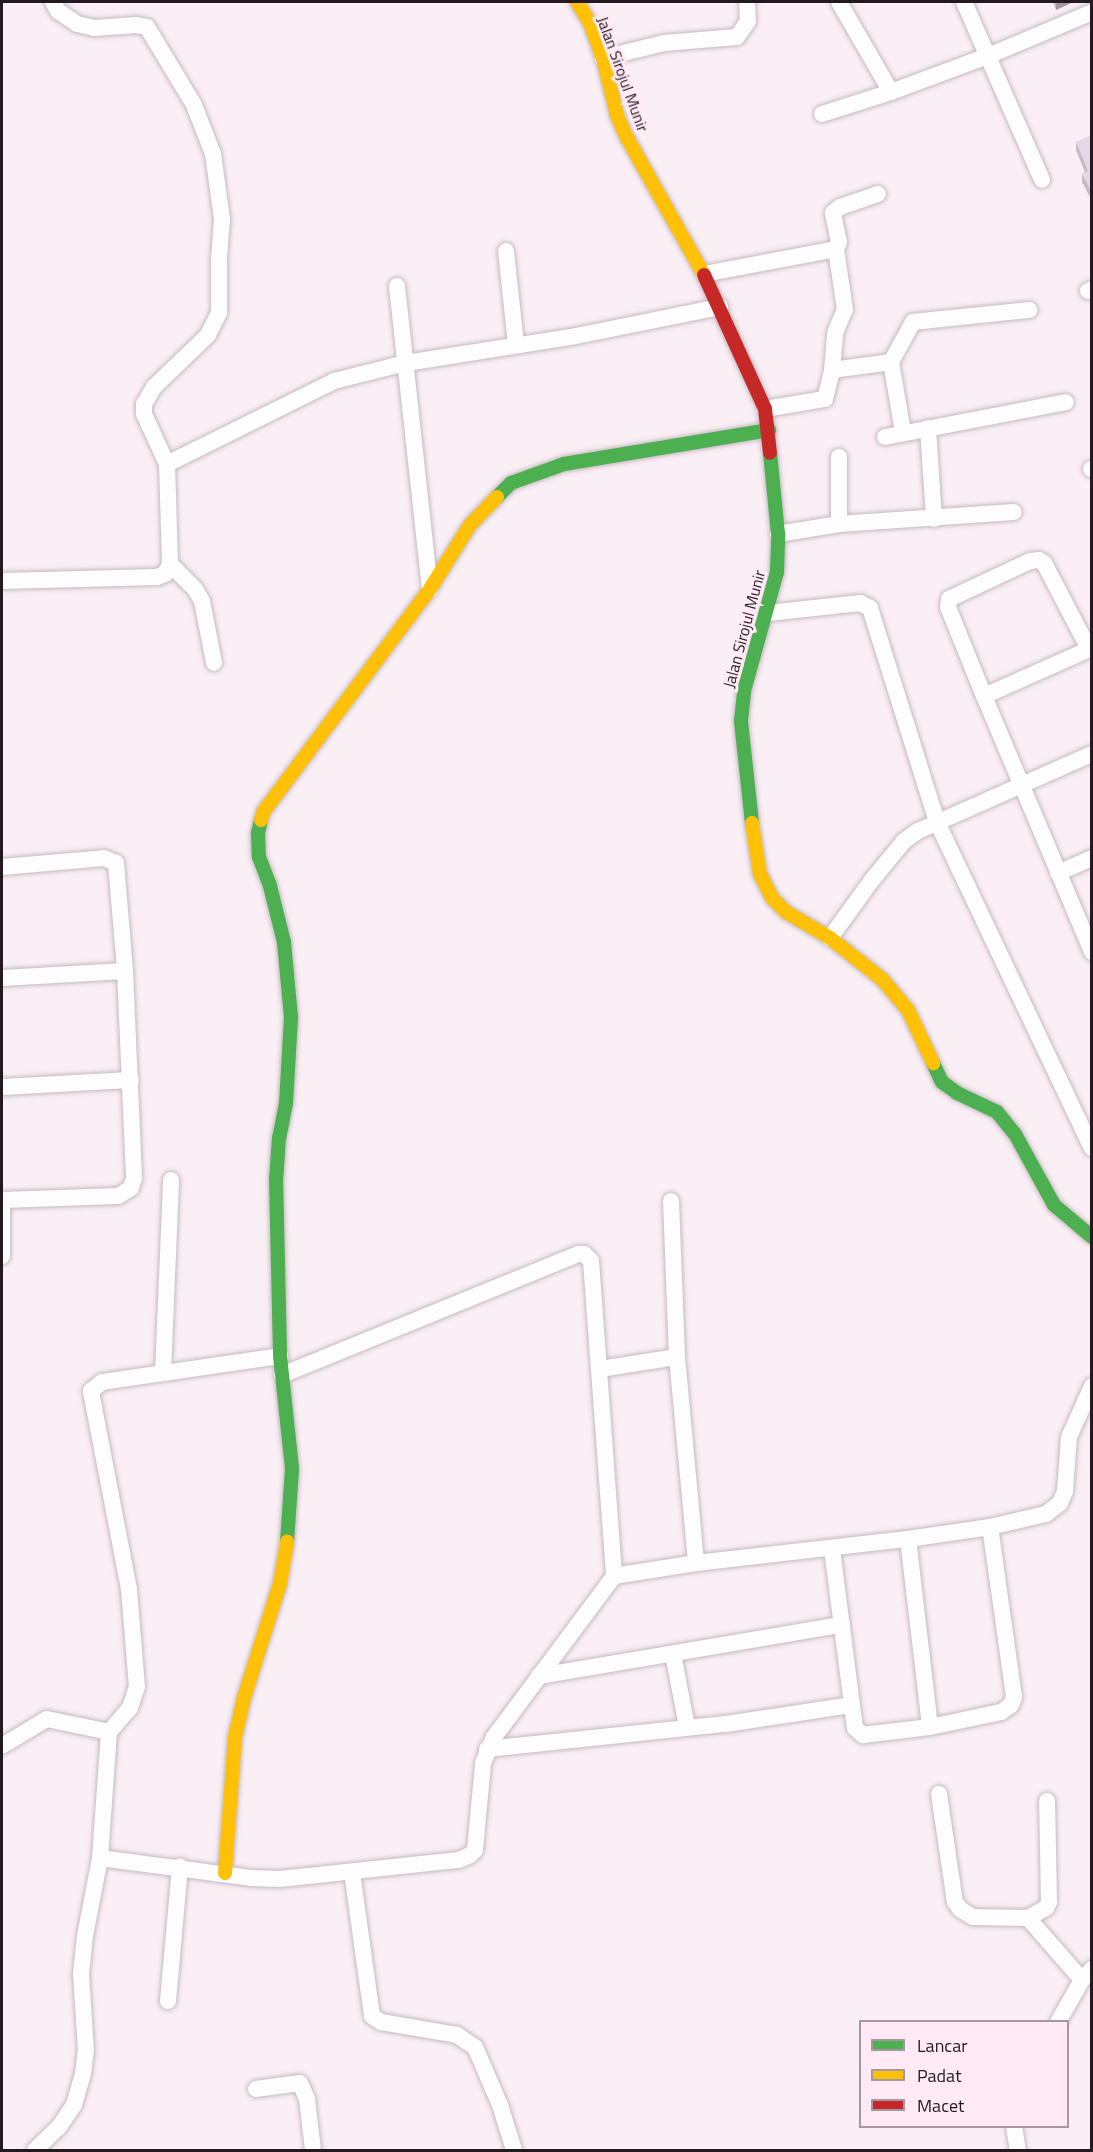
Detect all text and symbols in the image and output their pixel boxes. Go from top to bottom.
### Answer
street label: Jalan Sirojul Munir [593,14,653,134]
street label: Jalan Sirojul Munir [719,568,769,690]
legend [859,2020,1069,2128]
text: Lancar [917,2032,967,2059]
text: Padat [917,2062,961,2089]
text: Macet [917,2092,964,2119]

